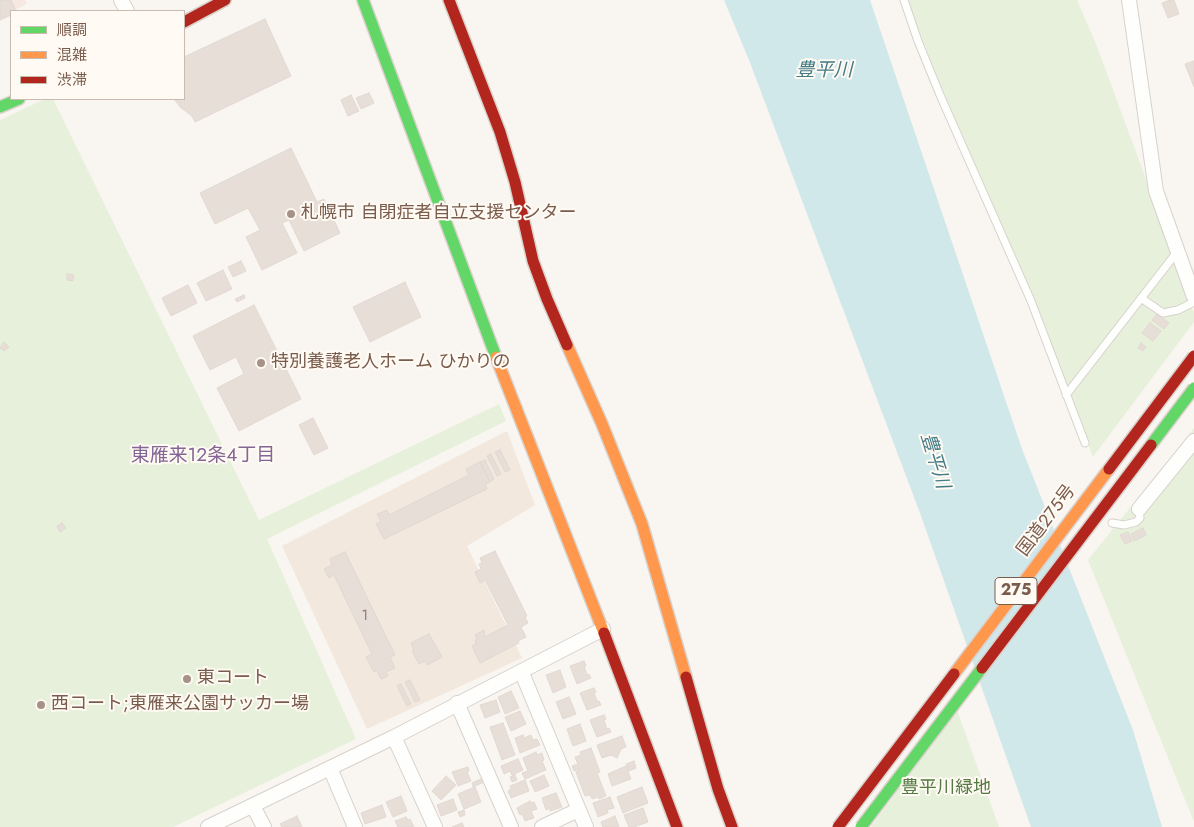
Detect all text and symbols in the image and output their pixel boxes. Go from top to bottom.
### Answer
legend [10,10,185,100]
text: 順調 [57,19,87,41]
text: 混雑 [57,44,87,66]
water label: 豊平川 [796,60,852,82]
text: 渋滞 [57,69,87,91]
place label: 札幌市 自閉症者自立支援センター [301,203,576,225]
marker: 札幌市 自閉症者自立支援センター [285,208,297,220]
place label: 特別養護老人ホーム ひかりの [271,352,510,374]
marker: 特別養護老人ホーム ひかりの [255,357,267,369]
water label: 豊平川 [915,430,953,492]
district label: 東雁来12条4丁目 [131,445,275,467]
street label: 国道275号 [1013,481,1081,561]
road number: 275 [995,578,1037,604]
house number: 1 [362,607,368,625]
place label: 東コート [197,668,269,690]
marker: 東コート [181,673,193,685]
place label: 西コート;東雁来公園サッカー場 [51,694,309,716]
marker: 西コート;東雁来公園サッカー場 [35,699,47,711]
park label: 豊平川緑地 [901,778,991,800]

